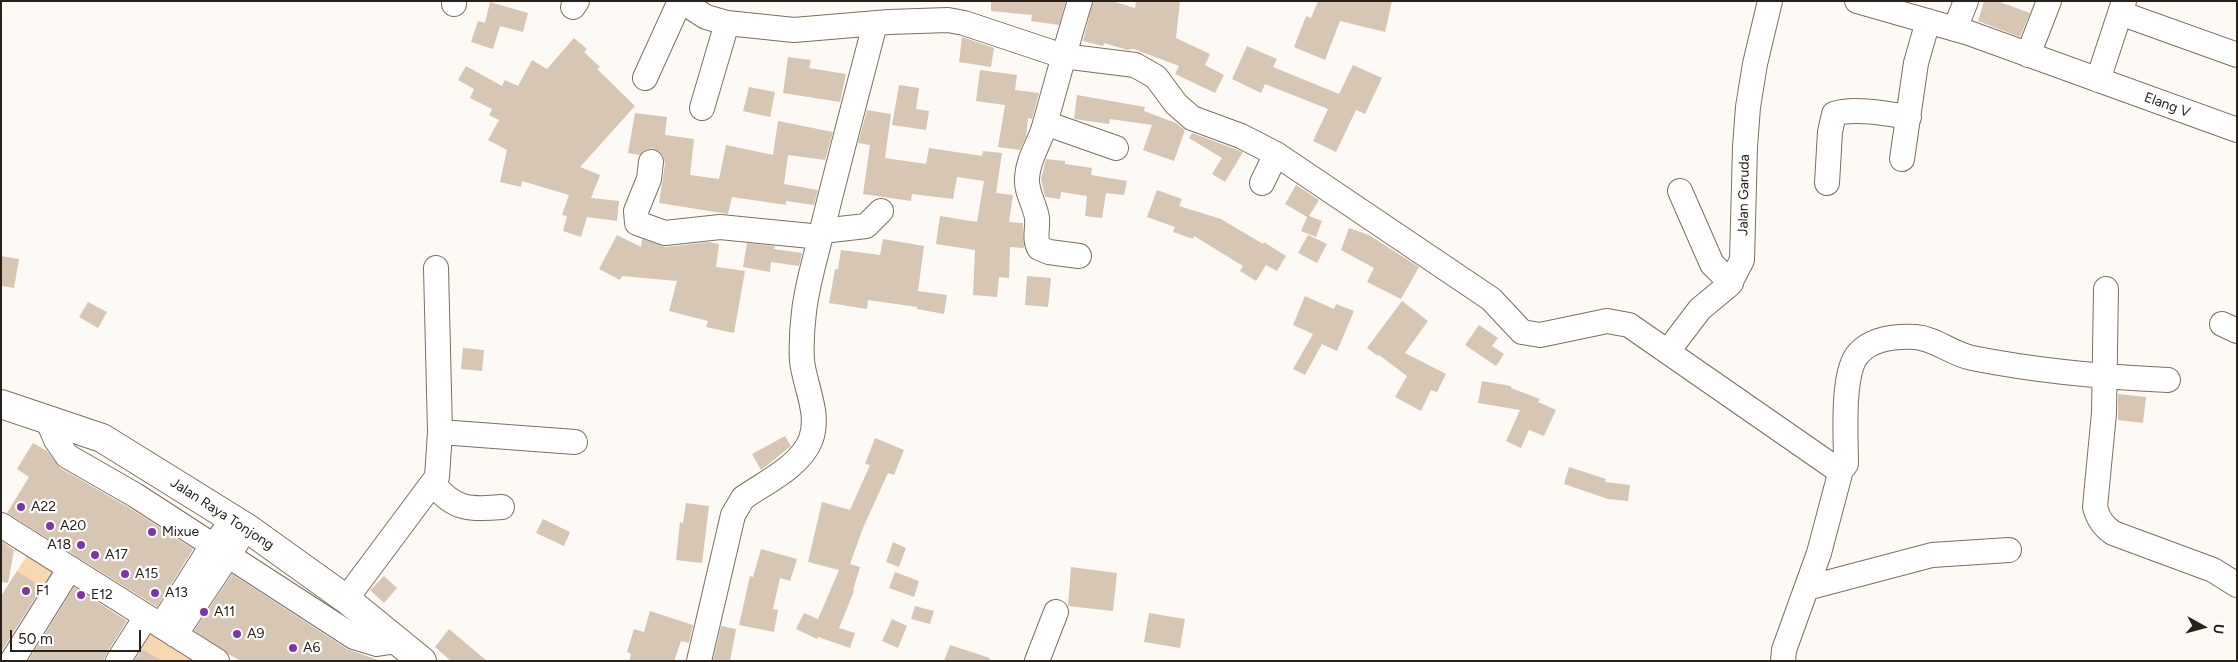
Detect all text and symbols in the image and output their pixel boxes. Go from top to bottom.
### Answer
street label: Elang V [2142,89,2192,121]
street label: Jalan Garuda [1735,154,1753,236]
street label: Jalan Raya Tonjong [167,474,277,554]
place label: A22 [31,499,56,515]
marker: A22 [15,501,27,513]
place label: A20 [60,518,86,534]
marker: A20 [44,520,56,532]
place label: Mixue [162,524,199,540]
marker: Mixue [146,526,158,538]
place label: A18 [47,537,71,553]
marker: A18 [75,539,87,551]
place label: A17 [105,547,128,563]
marker: A17 [89,549,101,561]
place label: A15 [135,566,158,582]
marker: A15 [119,568,131,580]
place label: F1 [36,583,49,599]
marker: F1 [20,585,32,597]
place label: A13 [165,585,188,601]
place label: E12 [91,587,113,603]
marker: A13 [149,587,161,599]
marker: E12 [75,589,87,601]
north arrow [2178,602,2228,652]
place label: A11 [214,604,235,620]
marker: A11 [198,606,210,618]
scale bar [12,620,144,652]
text: U [2209,623,2227,635]
place label: A9 [247,626,264,642]
marker: A9 [231,628,243,640]
text: 50 m [18,630,53,648]
place label: A6 [303,640,320,656]
marker: A6 [287,642,299,654]

